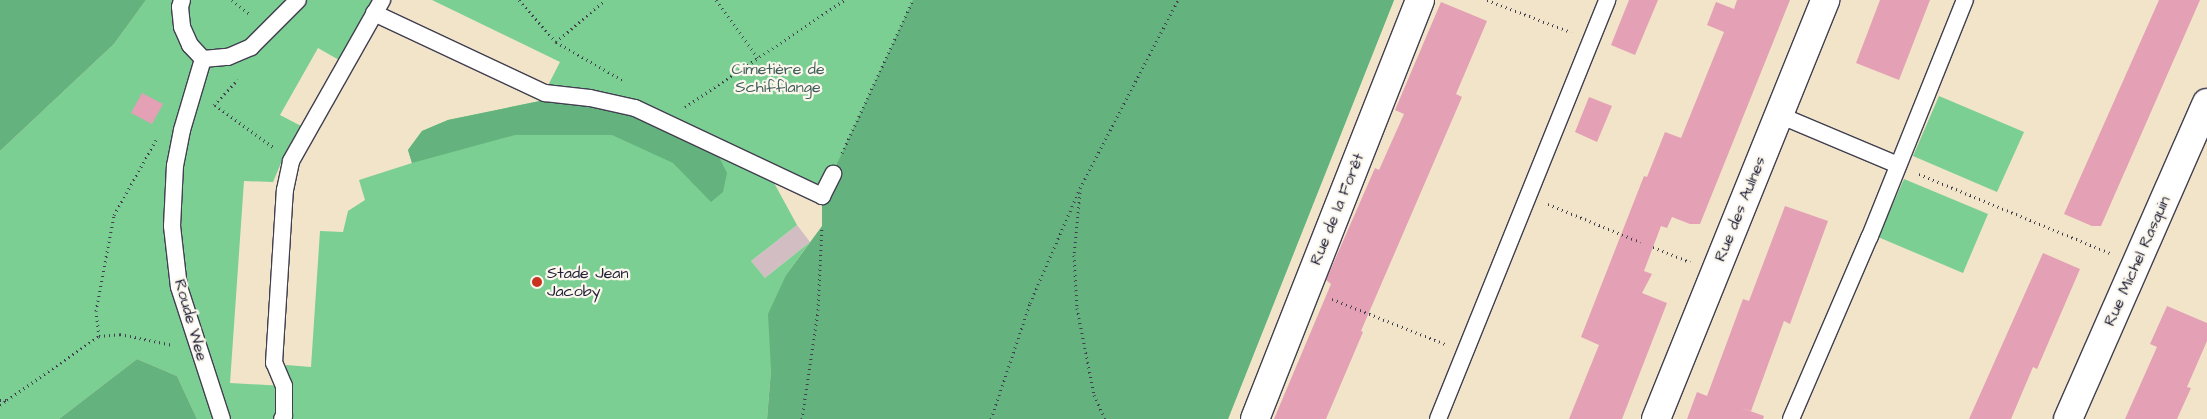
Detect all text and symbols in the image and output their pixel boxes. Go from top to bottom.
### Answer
park label: Cimetière de Schifflange [731,59,825,97]
street label: Rue de la Forêt [1306,150,1368,268]
street label: Rue des Aulnes [1710,154,1770,264]
street label: Rue Michel Rasquin [2100,193,2174,329]
place label: Stade Jean Jacoby [547,263,628,301]
marker: Stade Jean Jacoby [531,276,543,288]
street label: Roude Wee [170,277,212,363]

